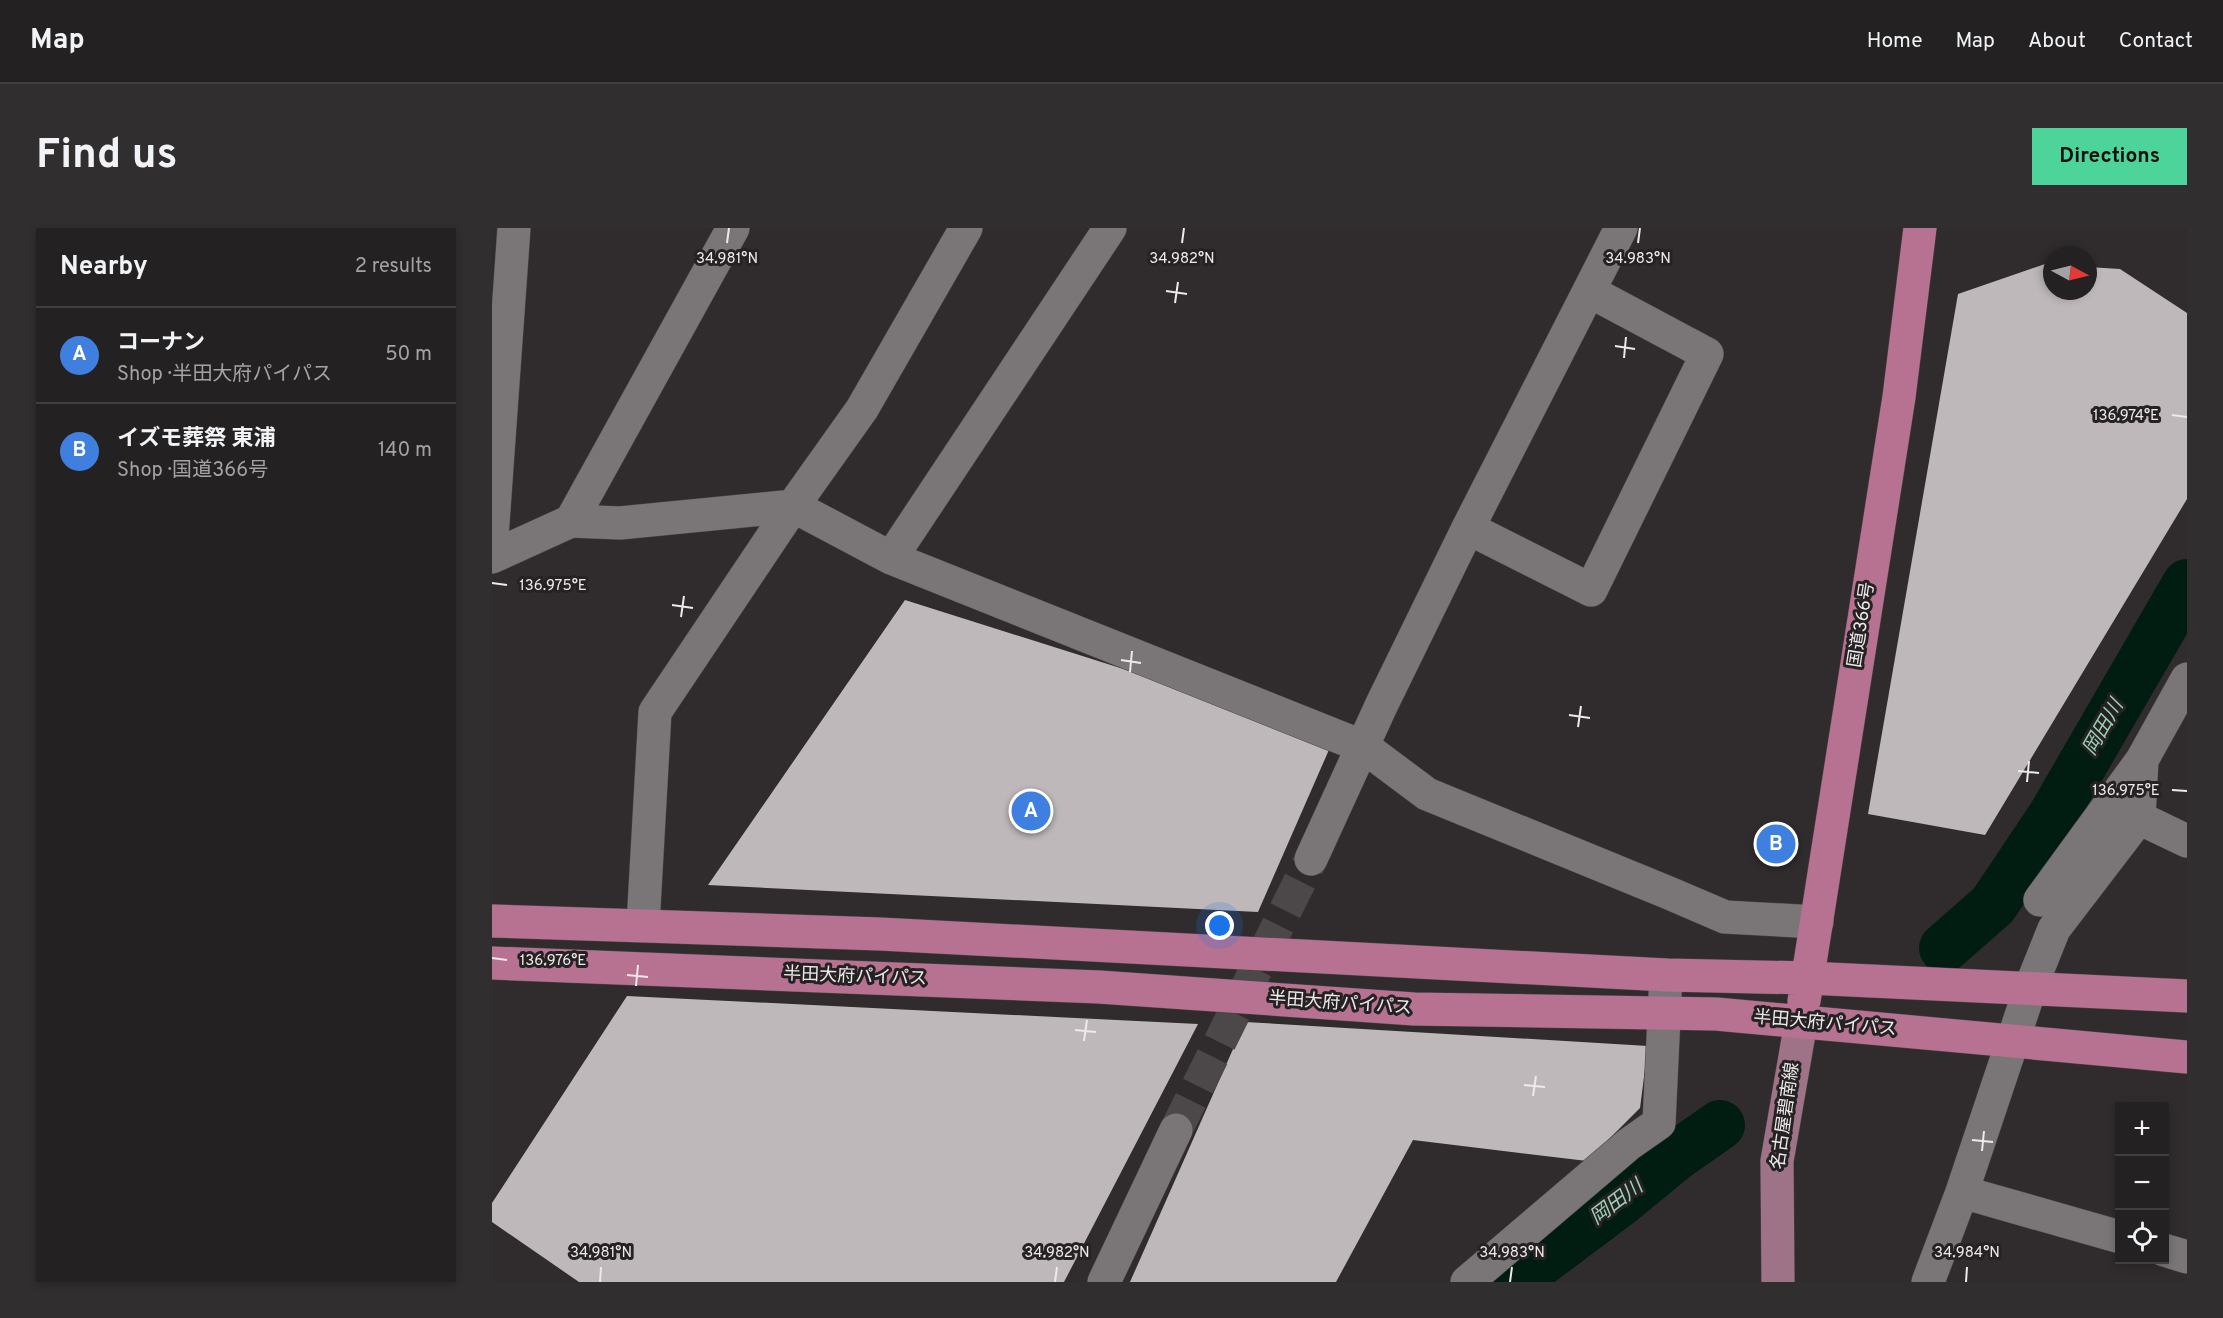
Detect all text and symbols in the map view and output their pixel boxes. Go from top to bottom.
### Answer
text: Map [30,23,85,59]
text: Home [1867,28,1923,55]
text: Map [1956,28,1995,55]
text: About [2028,28,2086,55]
text: Contact [2119,28,2193,55]
button: Directions [2032,128,2187,185]
text: Find us [36,130,177,183]
north arrow [2043,246,2097,300]
text: 34.981°N [696,250,758,269]
text: 34.982°N [1149,250,1215,269]
text: 34.983°N [1605,250,1671,269]
text: Nearby [60,251,148,284]
text: 2 results [355,254,432,280]
text: コーナン [117,330,205,357]
text: A [72,342,87,368]
text: 50 m [385,342,432,368]
text: Shop · 半田大府パイパス [117,362,332,388]
text: 136.974°E [2093,407,2159,426]
text: イズモ葬祭 東浦 [117,426,276,453]
text: B [73,438,86,464]
text: 140 m [378,438,432,464]
text: Shop · 国道366号 [117,458,268,484]
text: 136.975°E [519,577,587,596]
street label: 国道366号 [1844,581,1880,669]
water label: 岡田川 [2078,694,2131,760]
text: 136.975°E [2092,782,2160,801]
pin: A [1012,788,1050,834]
pin: B [1756,822,1796,866]
your location [1205,911,1234,940]
text: 136.976°E [520,952,586,971]
street label: 半田大府パイパス [783,963,927,991]
street label: 半田大府パイパス [1268,988,1412,1020]
street label: 半田大府パイパス [1752,1006,1898,1042]
street label: 名古屋碧南線 [1767,1061,1805,1171]
map controls [2115,1102,2169,1264]
button: + [2115,1102,2169,1156]
button: − [2115,1156,2169,1210]
water label: 岡田川 [1585,1173,1650,1231]
button: locate [2115,1210,2169,1264]
text: 34.981°N [570,1244,632,1263]
text: 34.982°N [1024,1244,1090,1263]
text: 34.983°N [1479,1244,1545,1263]
text: 34.984°N [1934,1244,2000,1263]

